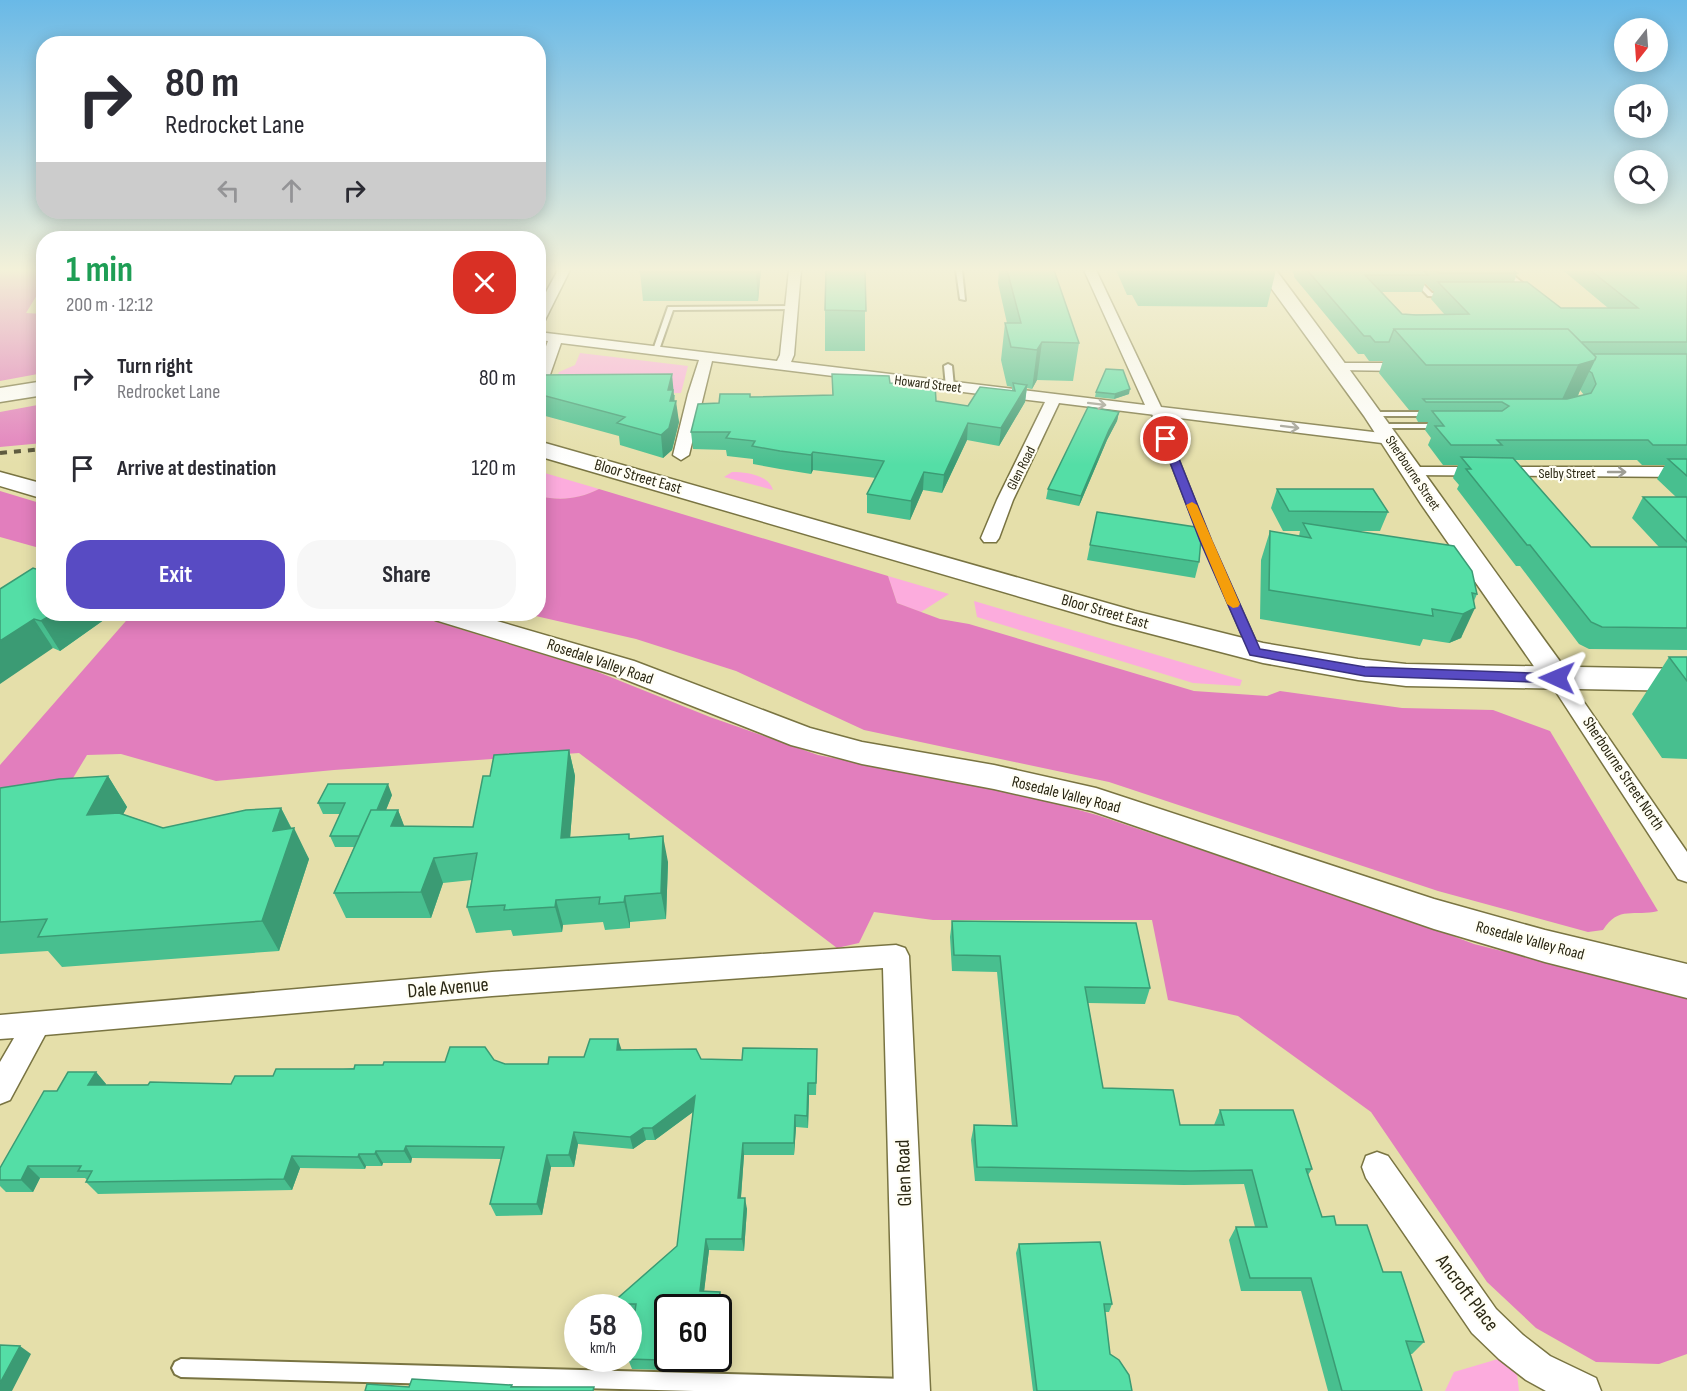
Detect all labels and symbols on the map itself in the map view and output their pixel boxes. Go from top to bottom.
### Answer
north arrow [1614,18,1668,72]
street label: Howard Street [894,371,962,397]
one-way arrow [1086,398,1106,409]
pin [1140,413,1191,464]
one-way arrow [1280,422,1300,433]
street label: Sherbourne Street [1382,432,1444,514]
street label: Glen Road [1003,443,1039,493]
street label: Bloor Street East [592,455,684,499]
street label: Selby Street [1538,465,1596,482]
one-way arrow [1607,466,1627,478]
street label: Bloor Street East [1059,590,1151,634]
street label: Rosedale Valley Road [544,635,656,689]
position arrow [1525,646,1589,710]
street label: Sherbourne Street North [1578,714,1668,834]
street label: Rosedale Valley Road [1010,772,1122,818]
street label: Rosedale Valley Road [1474,917,1586,965]
street label: Dale Avenue [406,973,490,1003]
street label: Glen Road [891,1139,917,1207]
street label: Ancroft Place [1430,1249,1504,1336]
speed limit sign: 60 [654,1294,732,1372]

